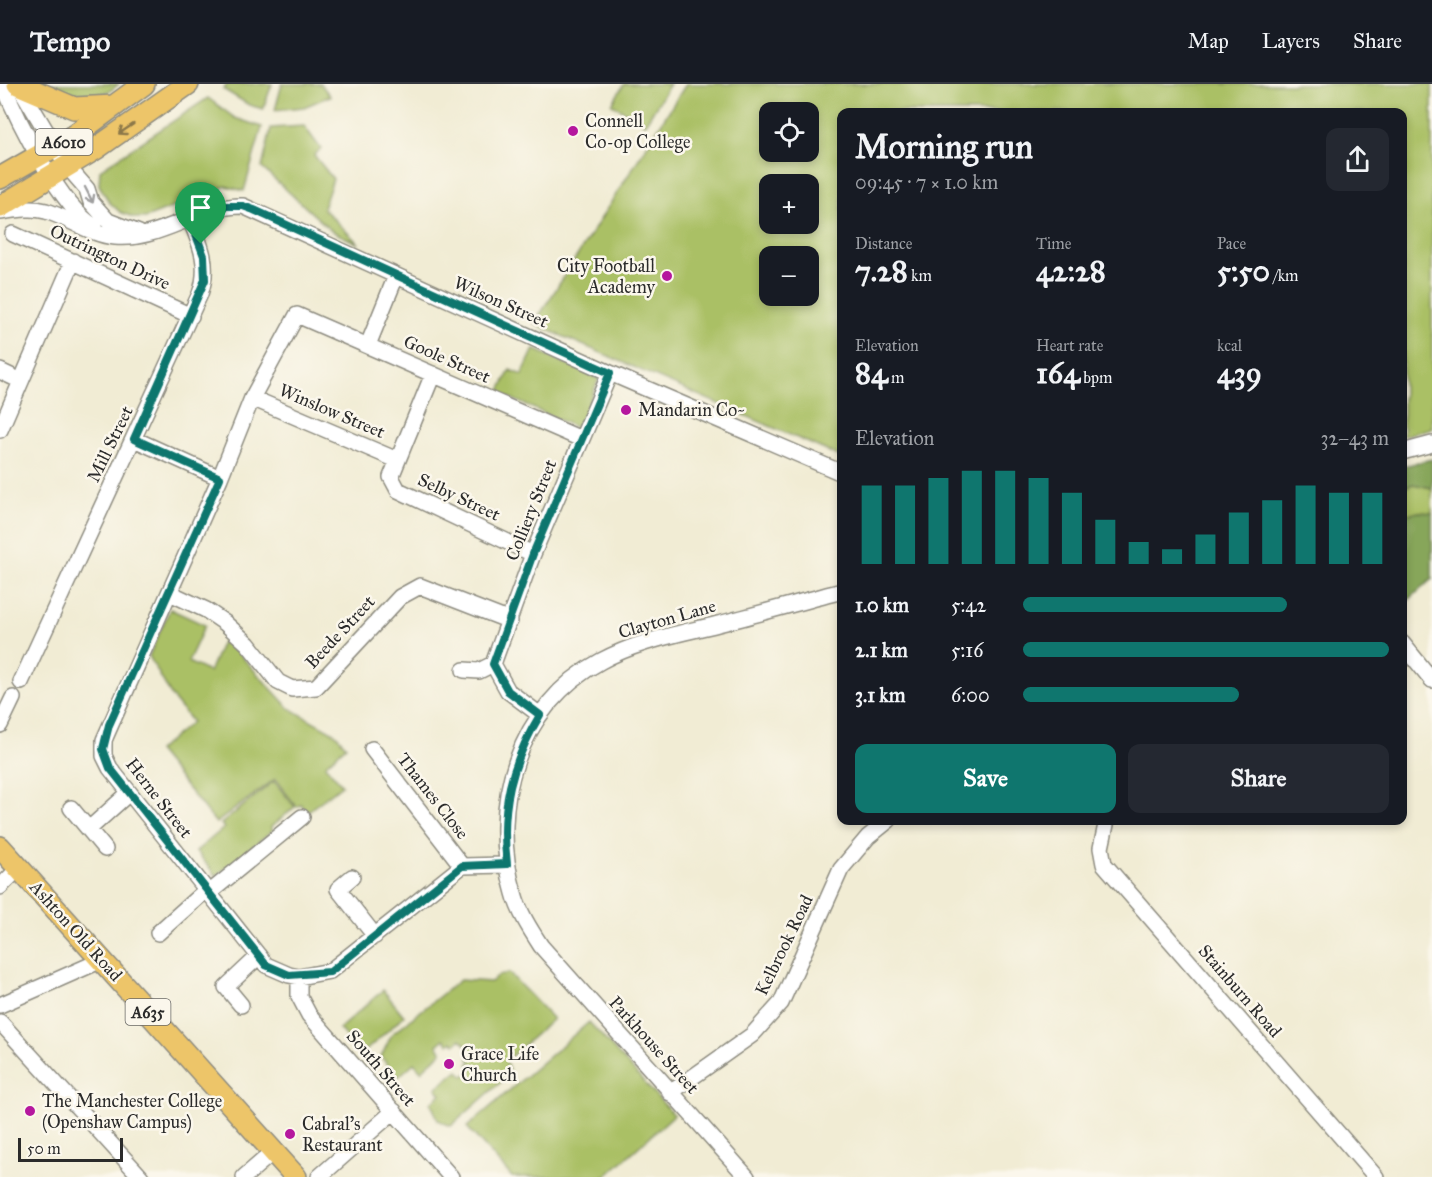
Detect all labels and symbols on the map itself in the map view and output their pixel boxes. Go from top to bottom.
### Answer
place label: Connell Co-op College [585,110,690,154]
one-way arrow [118,123,135,135]
marker: Connell Co-op College [566,124,580,138]
road number: A6010 [36,129,92,155]
pin [175,182,226,244]
one-way arrow [83,186,95,204]
street label: Outrington Drive [46,219,174,295]
place label: City Football Academy [557,255,656,298]
marker: City Football Academy [660,269,674,283]
street label: Wilson Street [450,271,552,333]
street label: Goole Street [400,330,494,388]
street label: Winslow Street [276,379,389,443]
place label: Mandarin Co~ [638,399,745,421]
street label: Mill Street [82,402,138,486]
marker: Mandarin Co~ [619,403,633,417]
street label: Colliery Street [501,456,562,564]
street label: Selby Street [414,468,504,526]
street label: Beede Street [301,590,380,673]
street label: Clayton Lane [616,595,718,643]
street label: Thames Close [393,749,473,843]
street label: Herne Street [121,754,197,843]
street label: Ashton Old Road [24,875,127,986]
street label: Kelbrook Road [750,891,818,999]
street label: Stainburn Road [1194,940,1286,1042]
street label: Parkhouse Street [604,992,704,1099]
road number: A635 [126,999,170,1025]
street label: South Street [342,1025,421,1111]
place label: Grace Life Church [461,1043,539,1086]
marker: Grace Life Church [442,1057,456,1071]
place label: The Manchester College (Openshaw Campus) [42,1090,222,1134]
marker: The Manchester College (Openshaw Campus) [23,1104,37,1118]
place label: Cabral's Restaurant [302,1113,383,1156]
marker: Cabral's Restaurant [283,1127,297,1141]
scale bar [18,1135,123,1162]

